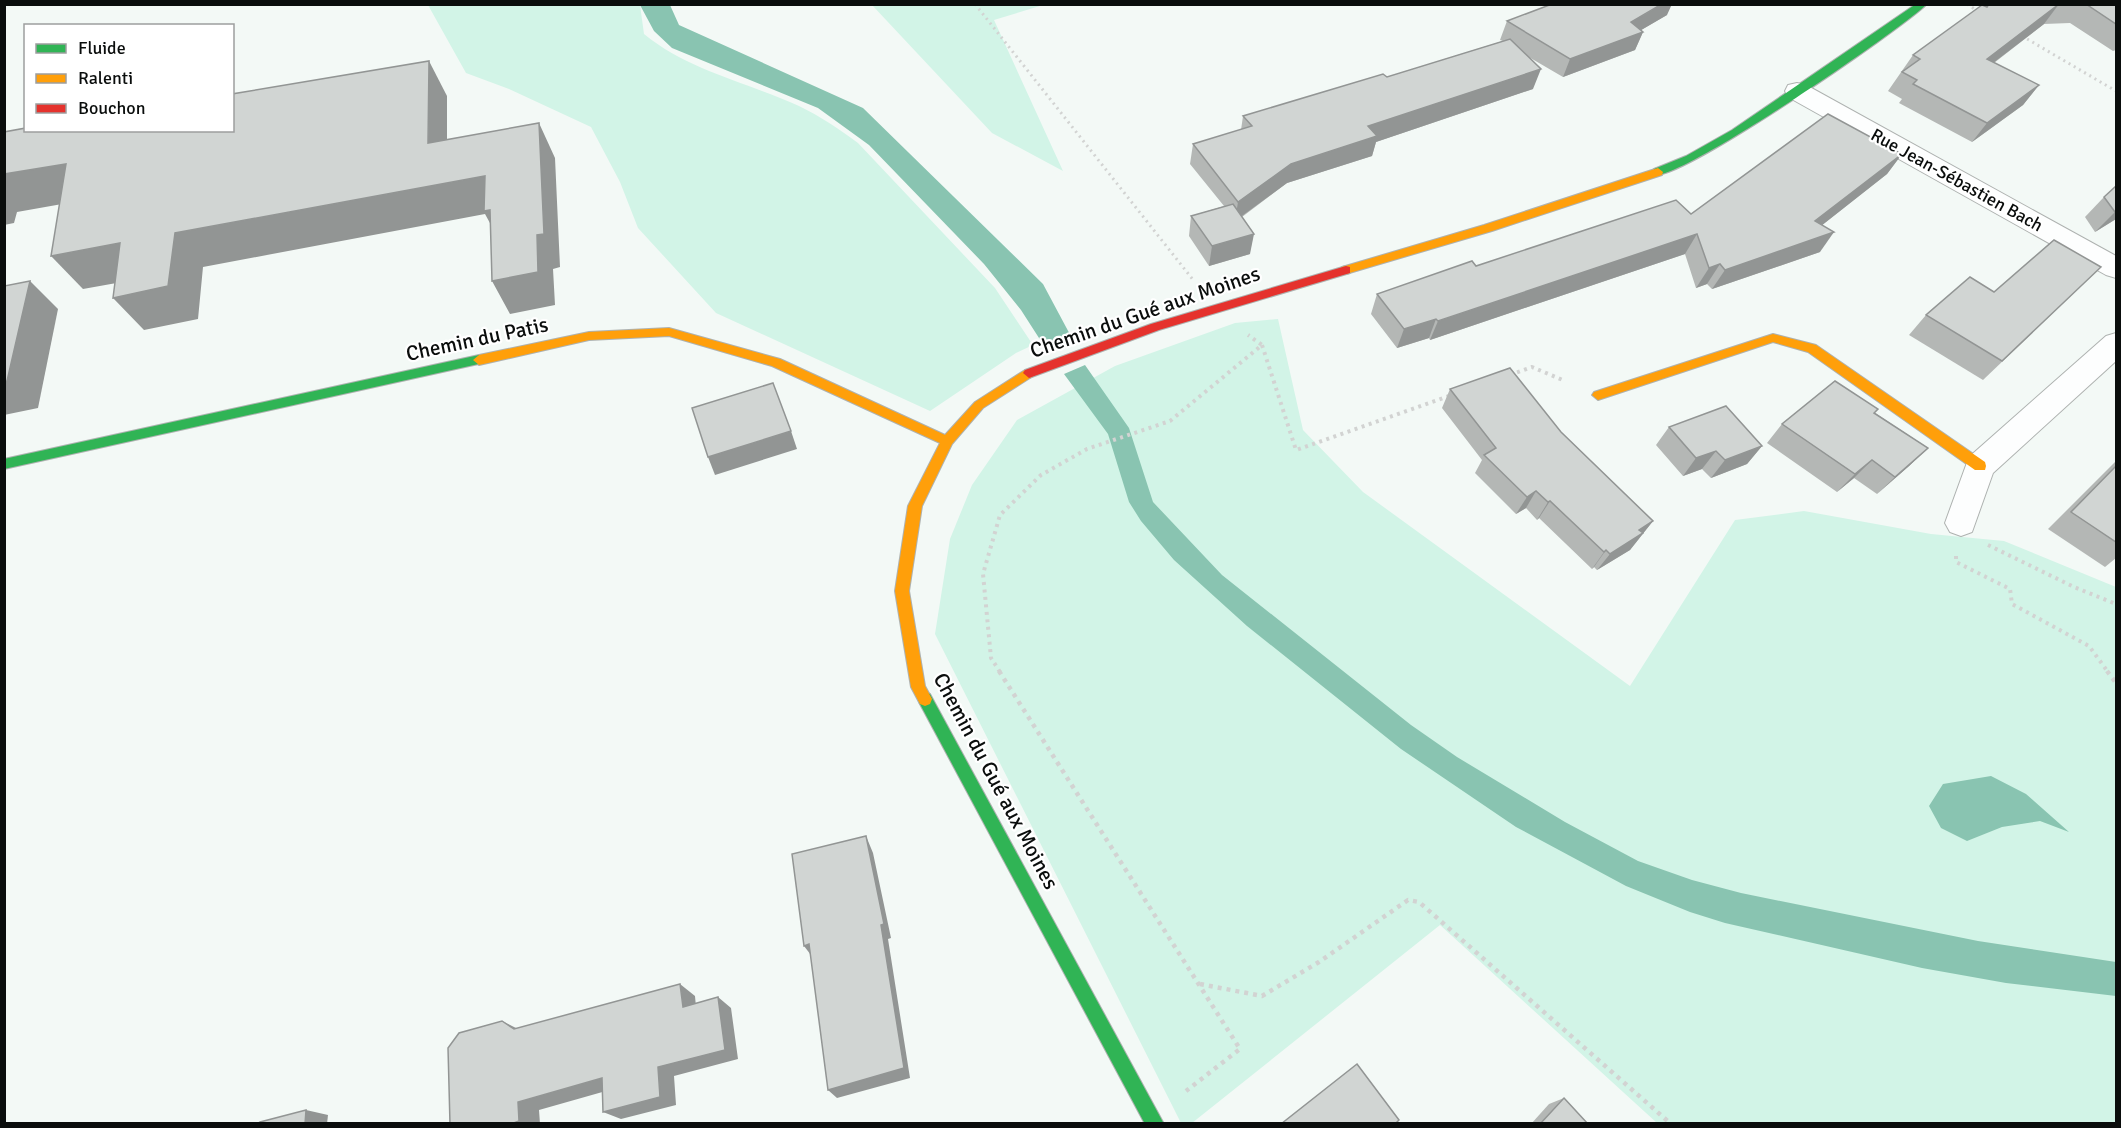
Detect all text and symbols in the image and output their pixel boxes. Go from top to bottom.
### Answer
legend [24,24,234,132]
text: Fluide [78,37,126,59]
text: Ralenti [78,67,133,89]
text: Bouchon [78,97,146,119]
street label: Rue Jean-Sébastien Bach [1867,124,2047,236]
street label: Chemin du Gué aux Moines [1027,260,1263,364]
street label: Chemin du Patis [404,311,550,367]
street label: Chemin du Gué aux Moines [928,668,1064,894]

